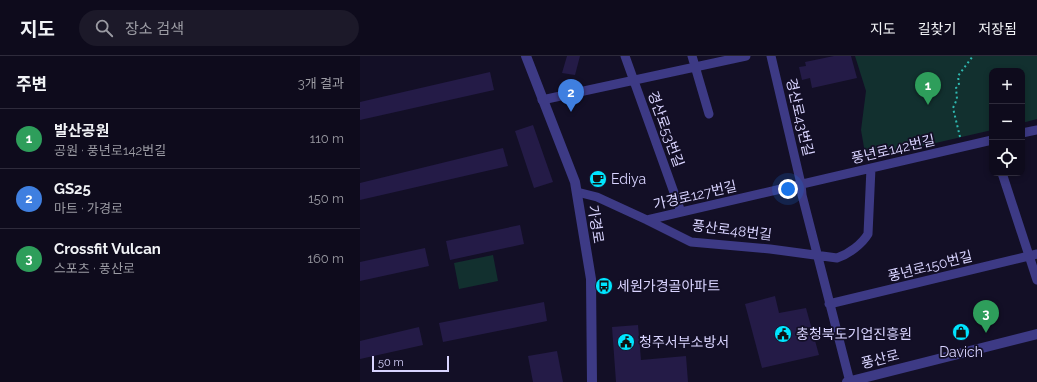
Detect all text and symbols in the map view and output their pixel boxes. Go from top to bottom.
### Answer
search box [79,10,359,46]
icon: search [93,17,115,39]
text: 지도 [20,18,55,40]
text: 장소 검색 [125,20,184,38]
text: 지도 [870,21,896,37]
text: 길찾기 [918,21,956,37]
text: 저장됨 [978,21,1017,37]
map controls [989,68,1025,176]
button: + [989,68,1025,104]
pin: 1 [915,72,941,105]
text: 주변 [16,74,47,94]
text: 3개 결과 [298,76,344,91]
street label: 경산로43번길 [783,76,817,158]
pin: 2 [558,79,584,112]
street label: 경산로53번길 [645,89,687,169]
button: − [989,104,1025,140]
text: 발산공원 [54,122,109,140]
text: 1 [26,131,32,146]
text: 110 m [310,131,344,146]
street label: 풍년로142번길 [850,132,936,166]
button: locate [989,140,1025,176]
text: 공원 · 풍년로142번길 [54,143,166,158]
cafe icon: Ediya [588,169,608,189]
place label: Ediya [611,171,646,187]
street label: 가경로127번길 [652,178,738,212]
your location [778,179,798,199]
text: GS25 [54,180,91,198]
text: 2 [25,191,33,206]
text: 150 m [308,191,344,206]
text: 마트 · 가경로 [54,201,123,216]
street label: 가경로 [585,204,607,244]
street label: 풍산로48번길 [691,217,773,243]
text: Crossfit Vulcan [54,240,161,258]
street label: 풍년로150번길 [886,248,974,284]
text: 3 [25,251,33,266]
text: 160 m [307,251,344,266]
text: 스포츠 · 풍산로 [54,261,135,276]
bus stop icon: 세원가경골아파트 [594,276,614,296]
place label: 세원가경골아파트 [617,278,720,294]
pin: 3 [973,300,999,333]
shop icon: Davich [951,322,971,342]
public building icon: 충청북도기업진흥원 [773,324,793,344]
place label: 충청북도기업진흥원 [796,326,912,342]
public building icon: 청주서부소방서 [616,332,636,352]
place label: 청주서부소방서 [639,334,729,350]
place label: Davich [939,344,983,360]
street label: 풍산로 [859,347,901,371]
scale bar [372,354,449,373]
text: 50 m [378,356,404,369]

